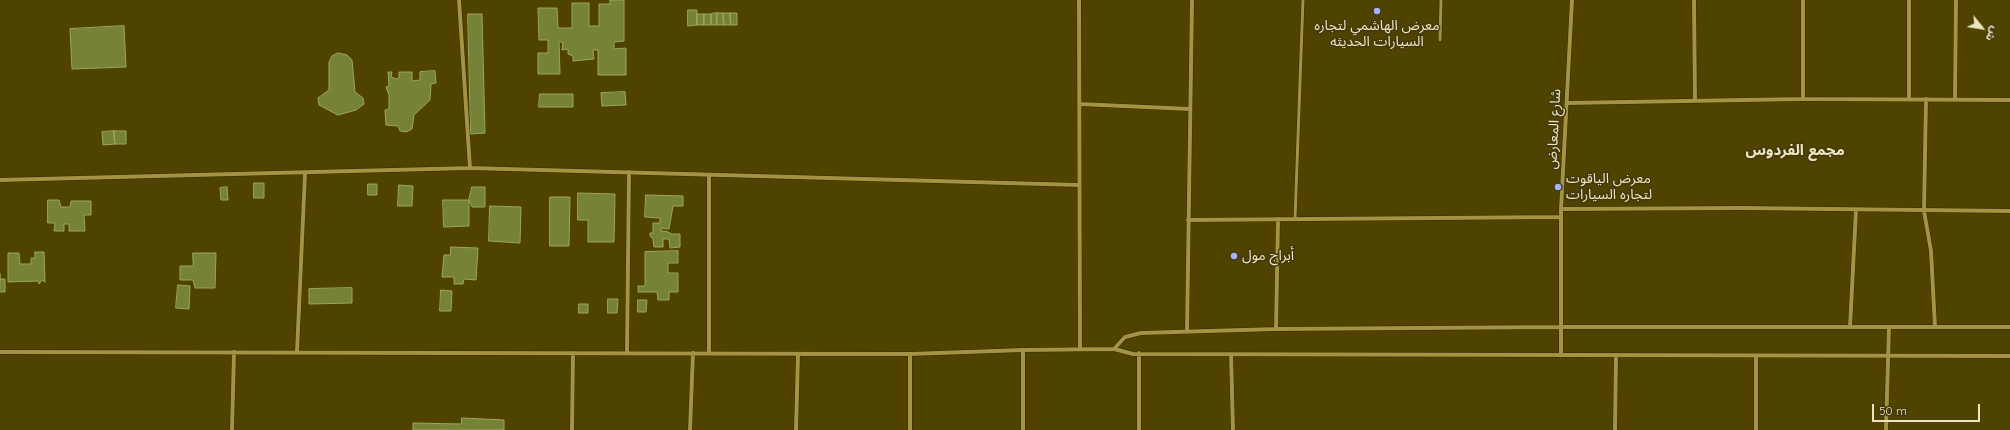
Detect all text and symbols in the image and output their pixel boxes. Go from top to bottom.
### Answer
marker: معرض الهاشمي لتجاره السيارات الحديثه [1372,6,1382,16]
north arrow [1962,8,2002,48]
place label: معرض الهاشمي لتجاره السيارات الحديثه [1314,18,1440,50]
text: ش [1983,24,2002,44]
street label: شارع المعارض [1544,88,1564,170]
district label: مجمع الفردوس [1745,141,1845,159]
place label: معرض الياقوت لتجاره السيارات [1566,171,1652,204]
marker: معرض الياقوت لتجاره السيارات [1553,182,1563,192]
place label: أبراج مول [1242,248,1294,264]
marker: أبراج مول [1229,251,1239,261]
scale bar [1874,396,1982,422]
text: 50 m [1879,403,1907,418]

